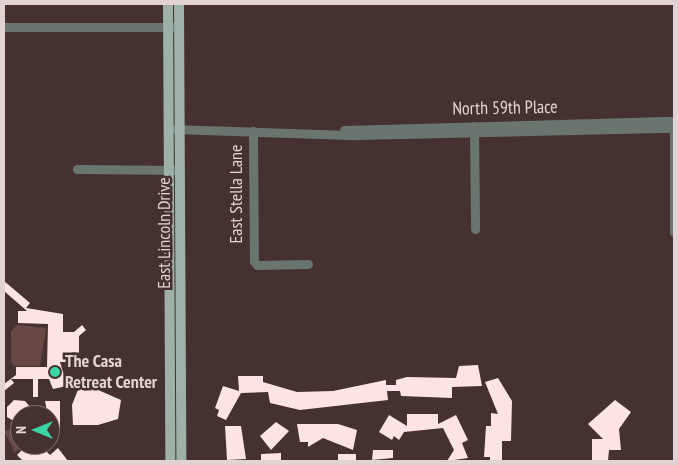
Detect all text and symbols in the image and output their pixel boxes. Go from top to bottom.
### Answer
street label: North 59th Place [452,96,558,120]
street label: East Stella Lane [225,145,247,243]
street label: East Lincoln Drive [153,177,175,289]
place label: The Casa Retreat Center [65,351,157,394]
marker: The Casa Retreat Center [49,366,61,378]
north arrow [10,405,60,455]
text: N [12,426,30,434]

